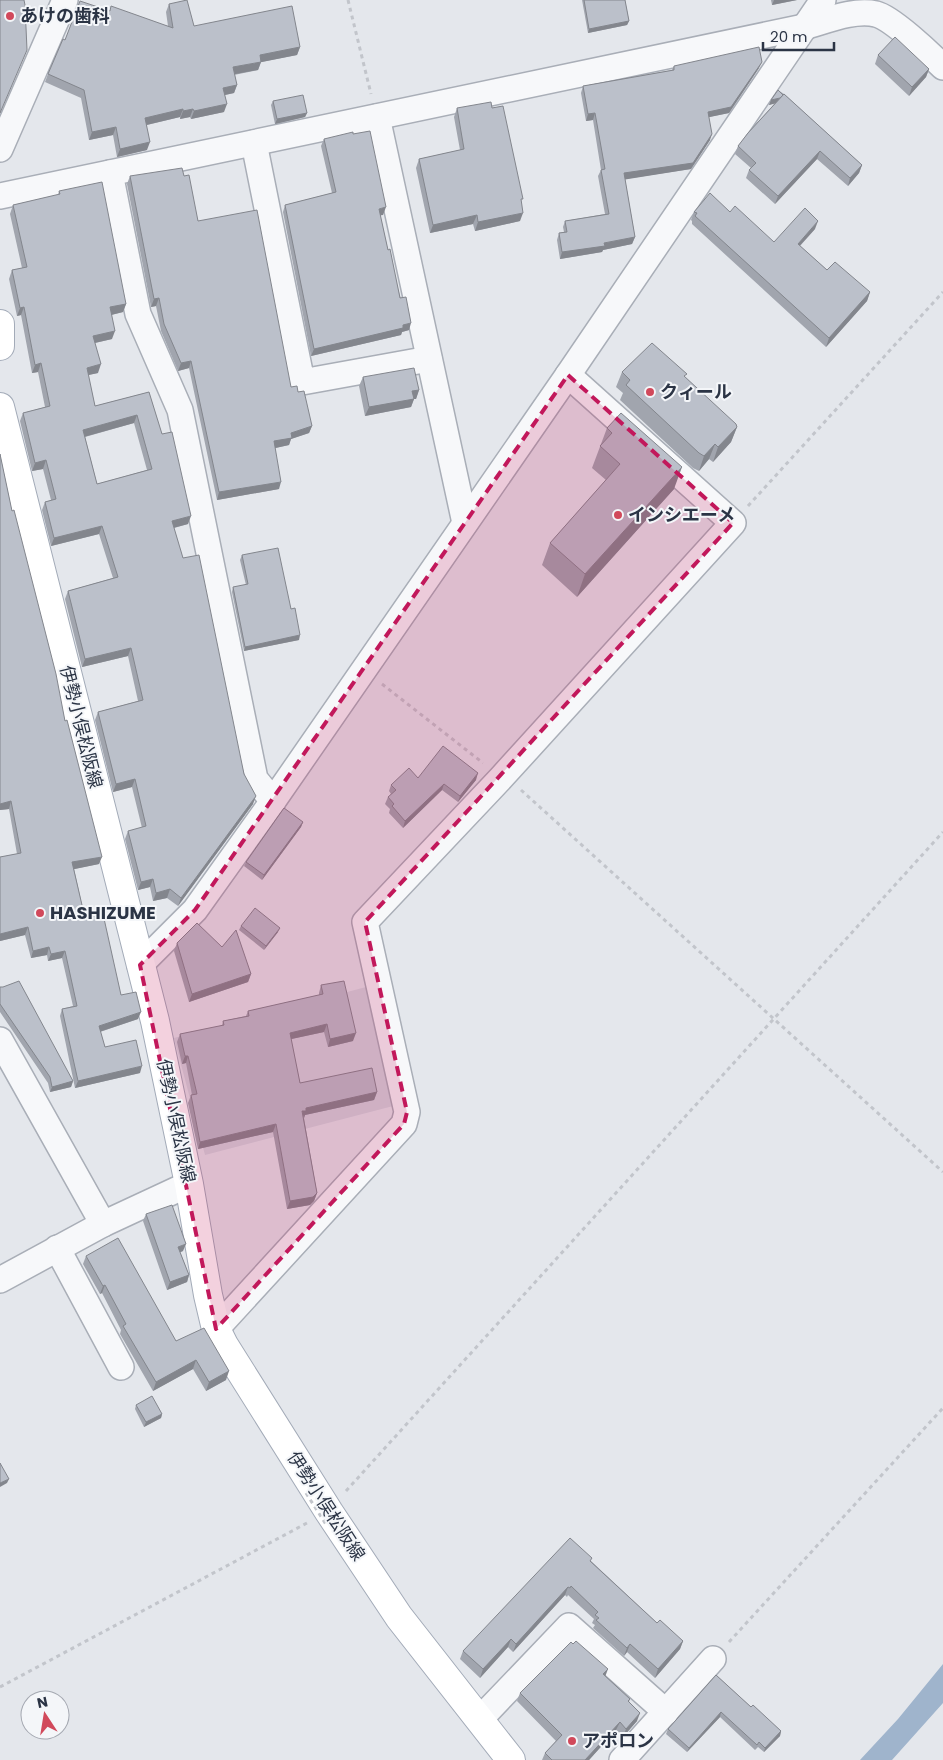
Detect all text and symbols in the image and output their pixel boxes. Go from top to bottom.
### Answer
place label: あけの歯科 [20,3,110,28]
marker: あけの歯科 [4,10,16,22]
scale bar [763,20,834,52]
text: 20 m [770,26,808,47]
place label: クィール [660,379,732,404]
marker: クィール [644,386,656,398]
place label: インシエーメ [628,502,735,527]
marker: インシエーメ [612,509,624,521]
street label: 伊勢小俣松阪線 [54,663,109,791]
place label: HASHIZUME [50,900,156,925]
marker: HASHIZUME [34,907,46,919]
street label: 伊勢小俣松阪線 [151,1057,202,1185]
street label: 伊勢小俣松阪線 [282,1446,371,1565]
north arrow [20,1690,70,1740]
text: N [35,1691,50,1713]
place label: アポロン [582,1728,654,1753]
marker: アポロン [566,1735,578,1747]

